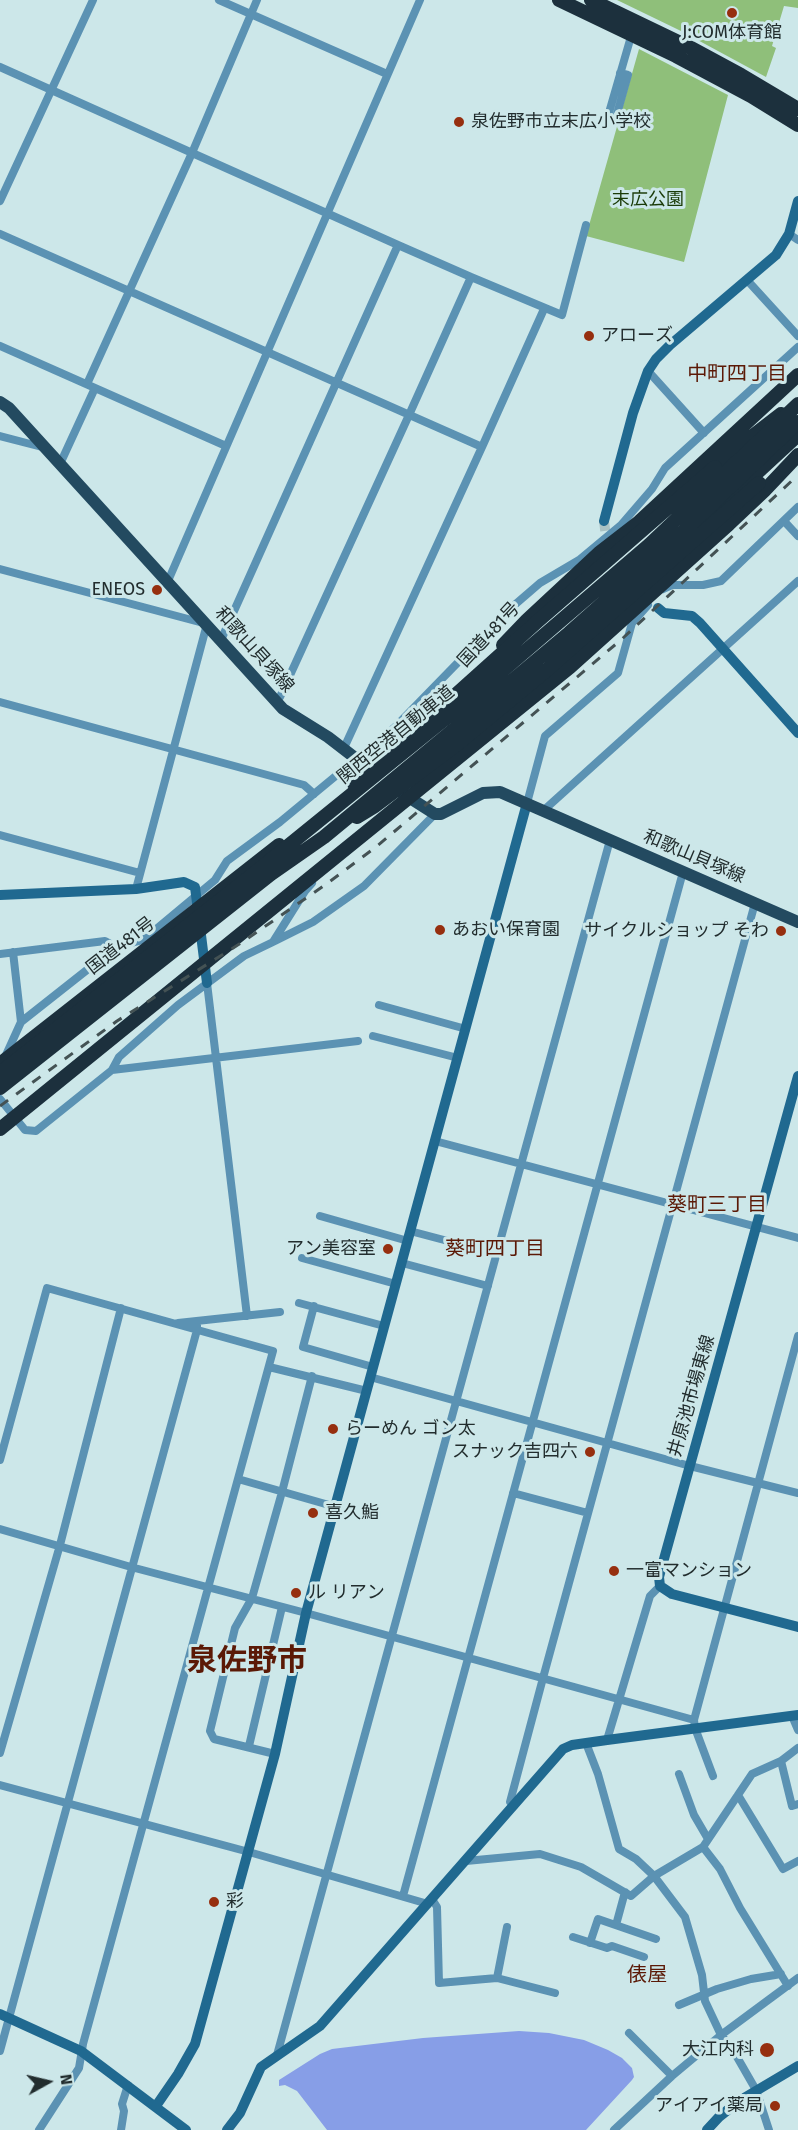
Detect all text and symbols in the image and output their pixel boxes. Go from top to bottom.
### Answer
marker: J:COM体育館 [725,6,739,20]
place label: J:COM体育館 [682,22,782,44]
place label: 泉佐野市立末広小学校 [471,111,651,133]
marker: 泉佐野市立末広小学校 [452,115,466,129]
park label: 末広公園 [612,189,684,211]
place label: アローズ [601,325,673,347]
marker: アローズ [582,329,596,343]
district label: 中町四丁目 [687,362,787,386]
place label: ENEOS [91,579,145,601]
marker: ENEOS [150,583,164,597]
street label: 国道481号 [454,598,524,672]
street label: 和歌山貝塚線 [210,603,298,697]
street label: 関西空港自動車道 [333,681,459,789]
street label: 和歌山貝塚線 [640,826,748,888]
street label: 国道481号 [83,913,159,979]
place label: あおい保育園 [452,919,560,941]
place label: サイクルショップ そわ [584,920,769,942]
marker: あおい保育園 [433,923,447,937]
marker: サイクルショップ そわ [774,924,788,938]
district label: 葵町三丁目 [667,1193,767,1217]
district label: 葵町四丁目 [445,1237,545,1261]
place label: アン美容室 [286,1238,376,1260]
marker: アン美容室 [381,1242,395,1256]
street label: 井原池市場東線 [664,1332,720,1460]
place label: らーめん ゴン太 [345,1418,476,1440]
marker: らーめん ゴン太 [326,1422,340,1436]
place label: スナック吉四六 [452,1441,578,1463]
marker: スナック吉四六 [583,1445,597,1459]
place label: 喜久鮨 [325,1502,379,1524]
marker: 喜久鮨 [306,1506,320,1520]
place label: 一富マンション [626,1560,752,1582]
marker: 一富マンション [607,1564,621,1578]
place label: ル リアン [308,1582,385,1604]
marker: ル リアン [289,1586,303,1600]
district label: 泉佐野市 [187,1644,307,1680]
place label: 彩 [226,1891,244,1913]
marker: 彩 [207,1895,221,1909]
district label: 俵屋 [627,1963,667,1987]
place label: 大江内科 [682,2039,754,2061]
marker: 大江内科 [758,2041,776,2059]
north arrow [18,2052,78,2112]
text: N [56,2073,76,2086]
place label: アイアイ薬局 [655,2095,763,2117]
marker: アイアイ薬局 [768,2099,782,2113]

